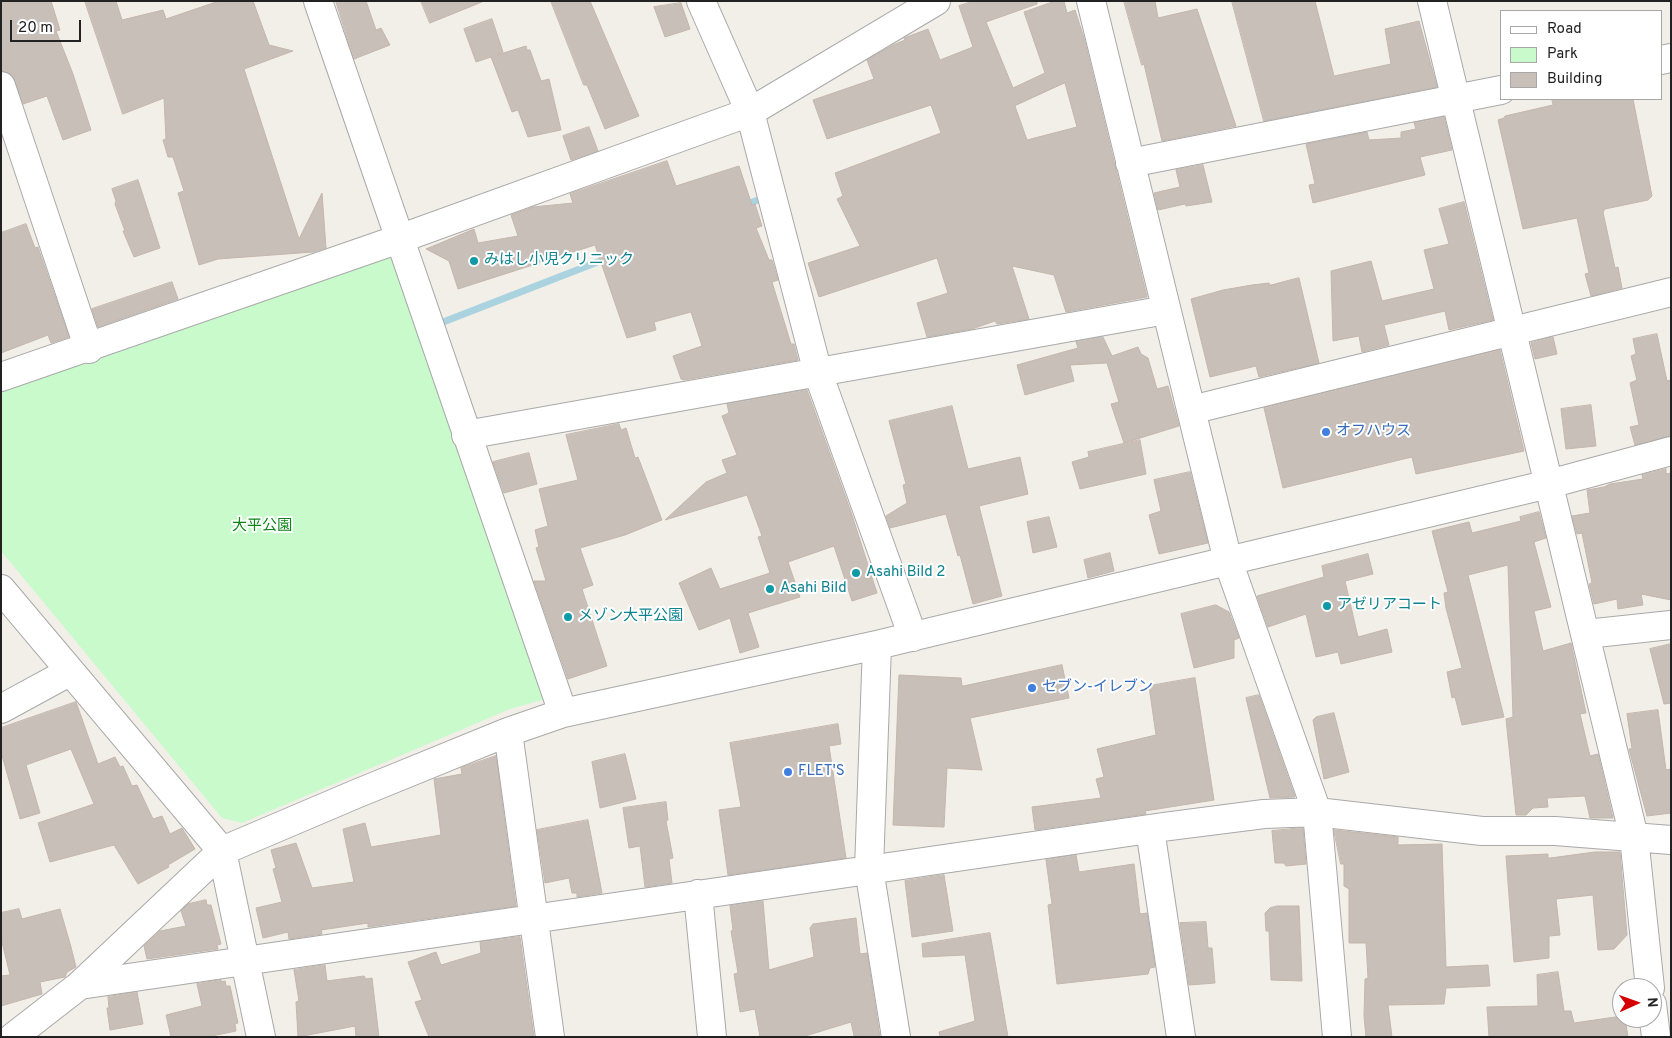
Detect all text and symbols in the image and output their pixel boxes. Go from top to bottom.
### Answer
scale bar [12,10,84,42]
legend [1500,10,1662,100]
text: 20 m [18,19,53,38]
text: Road [1547,20,1582,39]
text: Park [1547,45,1578,64]
text: Building [1547,70,1602,89]
place label: みはし小児クリニック [484,252,634,270]
marker: みはし小児クリニック [468,255,480,267]
place label: オフハウス [1336,423,1411,441]
marker: オフハウス [1320,426,1332,438]
park label: 大平公園 [232,518,292,536]
place label: Asahi Bild 2 [866,564,945,582]
marker: Asahi Bild 2 [850,567,862,579]
place label: Asahi Bild [780,580,847,598]
marker: Asahi Bild [764,583,776,595]
place label: アゼリアコート [1337,597,1442,615]
marker: アゼリアコート [1321,600,1333,612]
place label: メゾン大平公園 [578,608,683,626]
marker: メゾン大平公園 [562,611,574,623]
place label: セブン-イレブン [1042,679,1153,697]
marker: セブン-イレブン [1026,682,1038,694]
place label: FLET'S [798,763,845,781]
marker: FLET'S [782,766,794,778]
north arrow [1612,978,1662,1028]
text: N [1643,997,1660,1008]

